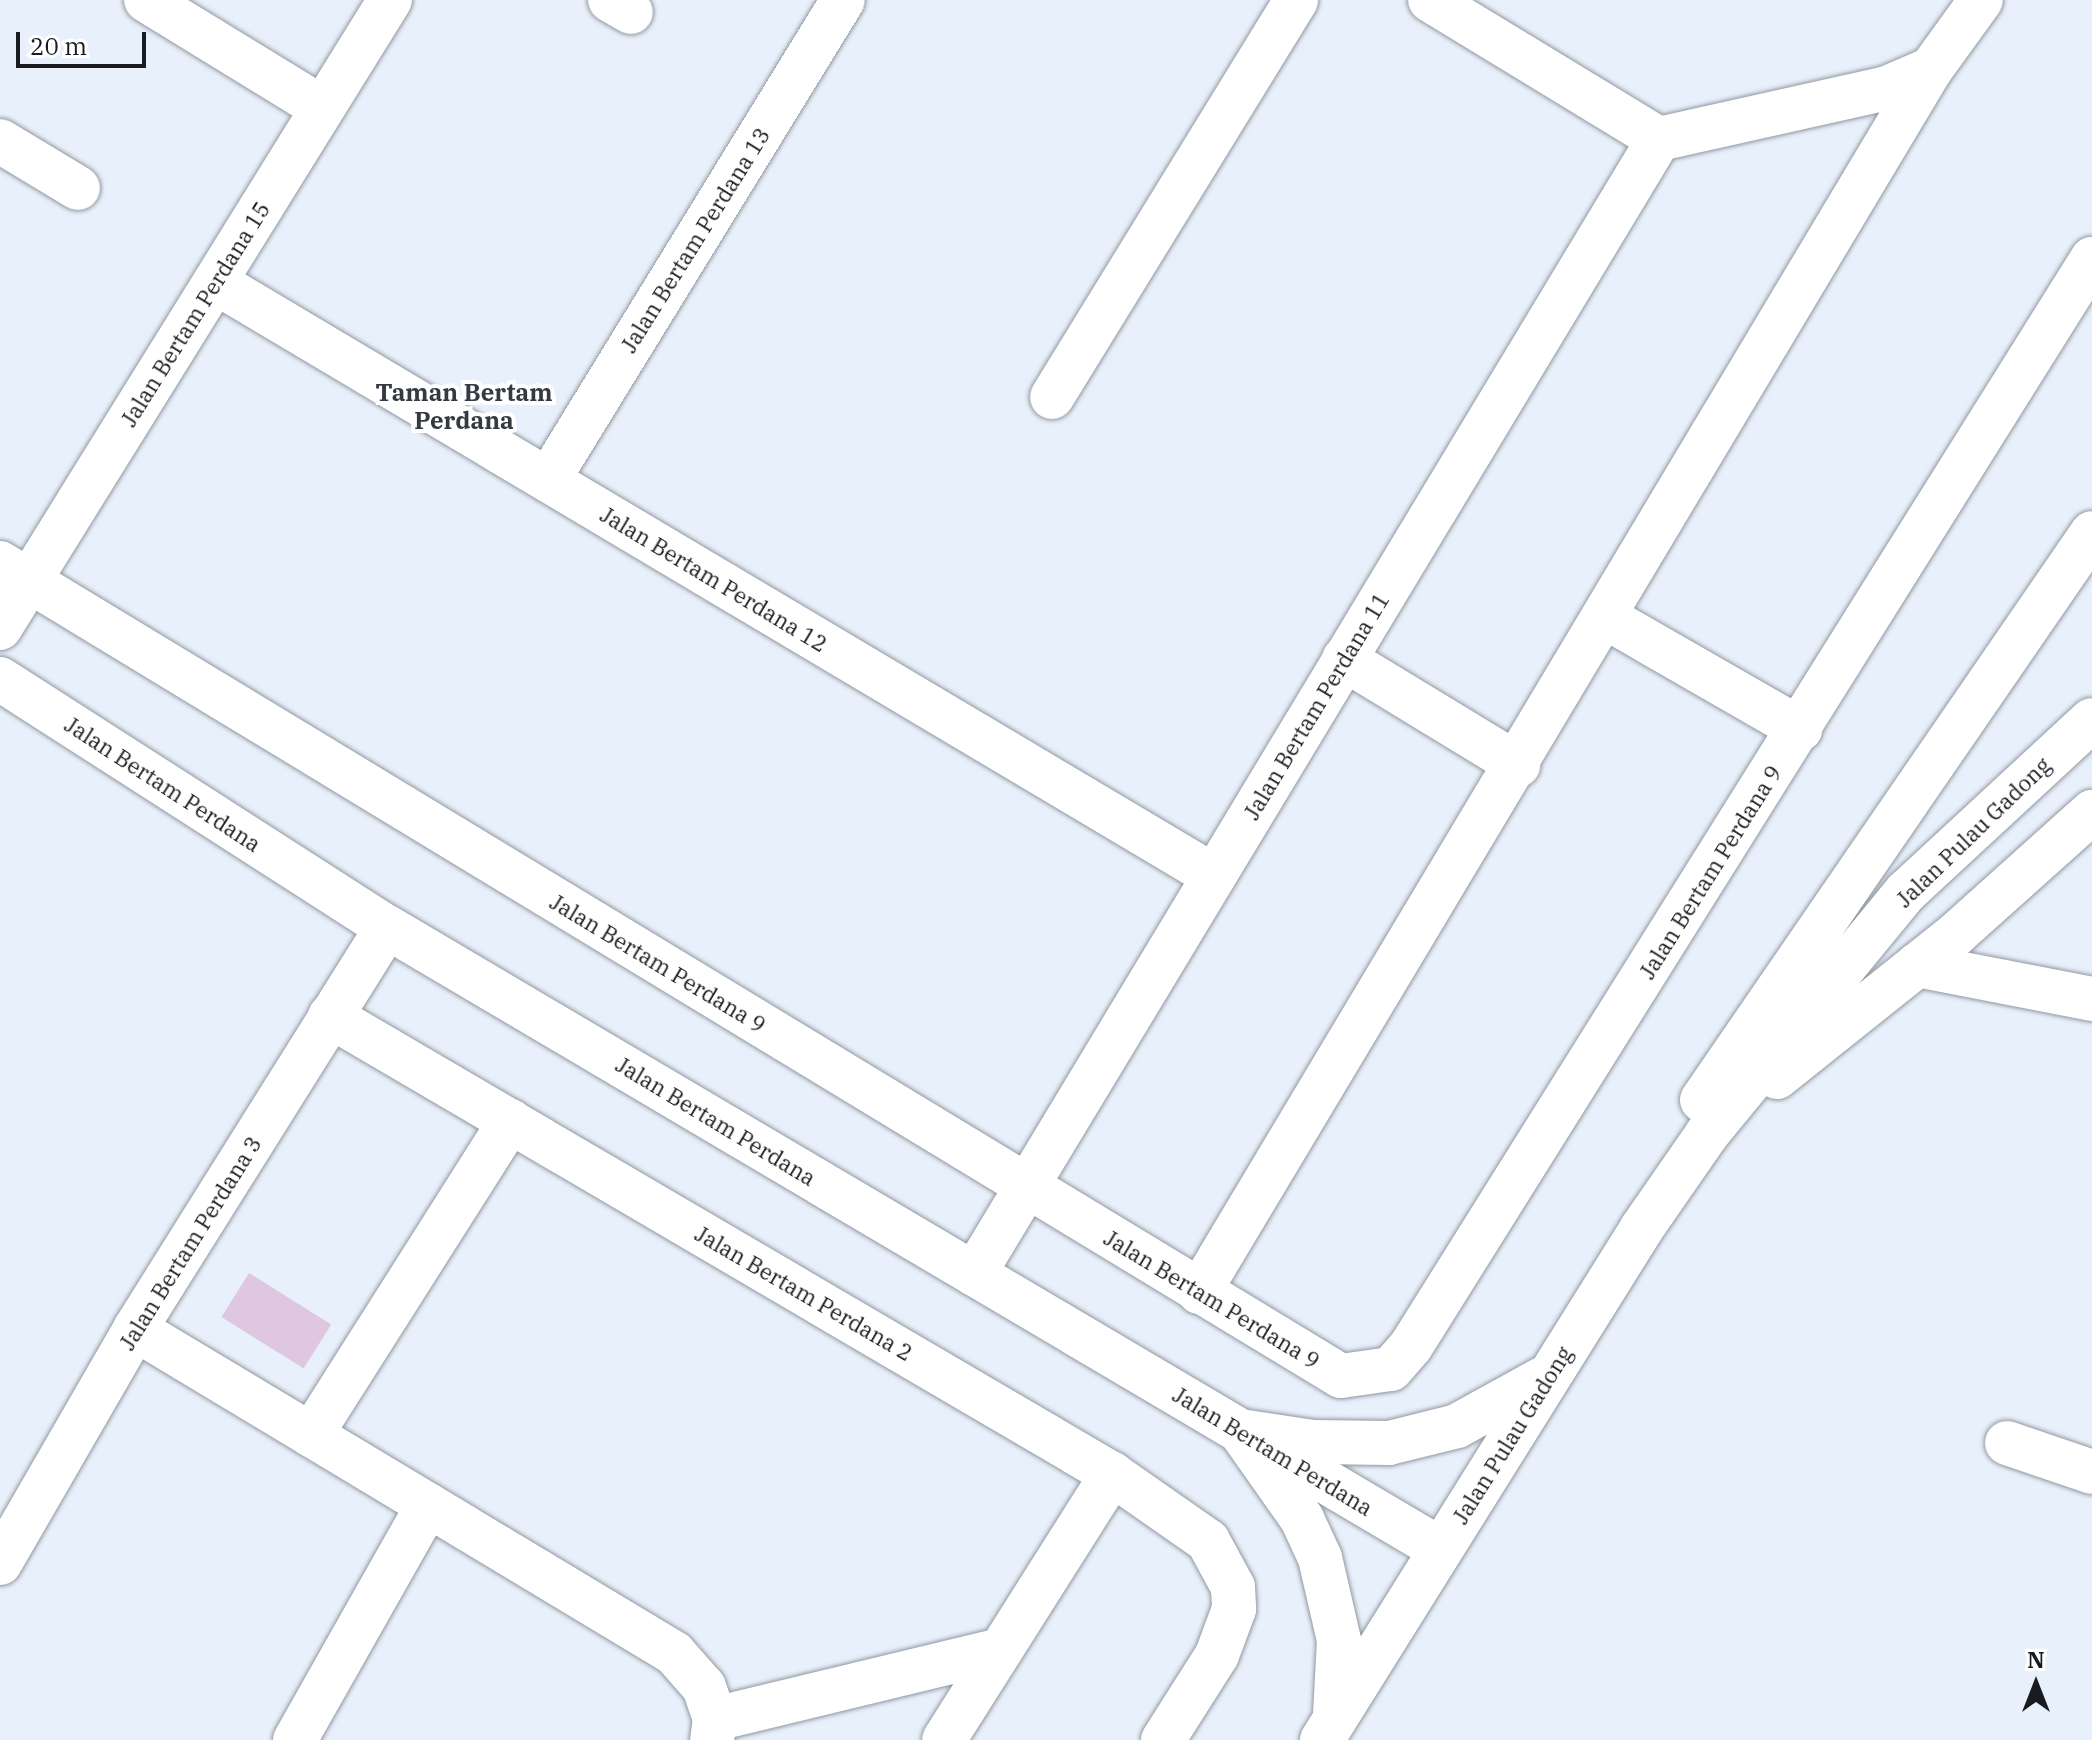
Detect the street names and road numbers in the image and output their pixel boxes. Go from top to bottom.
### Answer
street label: Jalan Bertam Perdana 13 [615,123,775,357]
street label: Jalan Bertam Perdana 15 [115,197,275,431]
street label: Jalan Bertam Perdana 12 [596,501,832,657]
street label: Jalan Bertam Perdana 11 [1238,588,1394,824]
street label: Jalan Bertam Perdana [60,711,266,857]
street label: Jalan Pulau Gadong [1890,752,2056,912]
street label: Jalan Bertam Perdana 9 [1633,760,1787,984]
street label: Jalan Bertam Perdana 9 [545,888,771,1038]
street label: Jalan Bertam Perdana [611,1051,821,1191]
street label: Jalan Bertam Perdana 3 [113,1131,267,1355]
street label: Jalan Bertam Perdana 2 [691,1220,917,1366]
street label: Jalan Bertam Perdana 9 [1099,1224,1325,1374]
street label: Jalan Pulau Gadong [1447,1341,1577,1529]
street label: Jalan Bertam Perdana [1168,1381,1378,1521]

